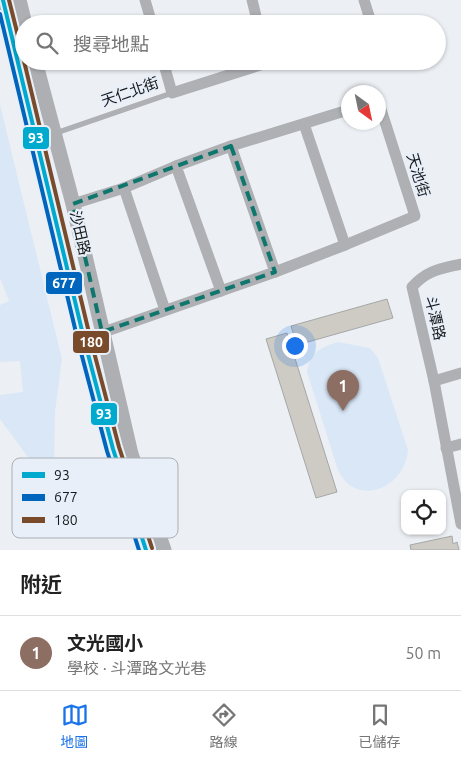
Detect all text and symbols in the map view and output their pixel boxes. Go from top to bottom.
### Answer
search box [15,15,446,70]
icon: search [33,29,61,57]
text: 搜尋地點 [73,33,149,55]
street label: 天仁北街 [99,74,161,109]
north arrow [341,85,386,130]
line badge: 93 [22,126,50,150]
text: 93 [28,130,44,146]
street label: 天池街 [404,151,433,199]
street label: 沙田路 [67,209,94,257]
line badge: 677 [45,271,83,295]
text: 677 [52,275,76,291]
street label: 斗潭路 [422,294,449,342]
line badge: 180 [72,330,110,354]
your location [282,333,308,359]
text: 180 [79,334,103,350]
pin: 1 [327,370,359,411]
line badge: 93 [90,402,118,426]
text: 93 [96,406,112,422]
legend [12,458,178,538]
text: 93 [54,467,70,483]
text: 677 [54,489,78,505]
map controls [401,490,446,535]
button: locate [401,490,446,535]
text: 180 [54,512,78,528]
text: 附近 [20,572,62,596]
text: 文光國小 [67,632,143,654]
text: 1 [31,644,41,662]
text: 50 m [405,644,441,662]
text: 學校 · 斗潭路文光巷 [67,659,206,677]
tab: 地圖 [61,701,89,751]
tab: 路線 [210,701,238,751]
tab: 已儲存 [359,701,401,751]

